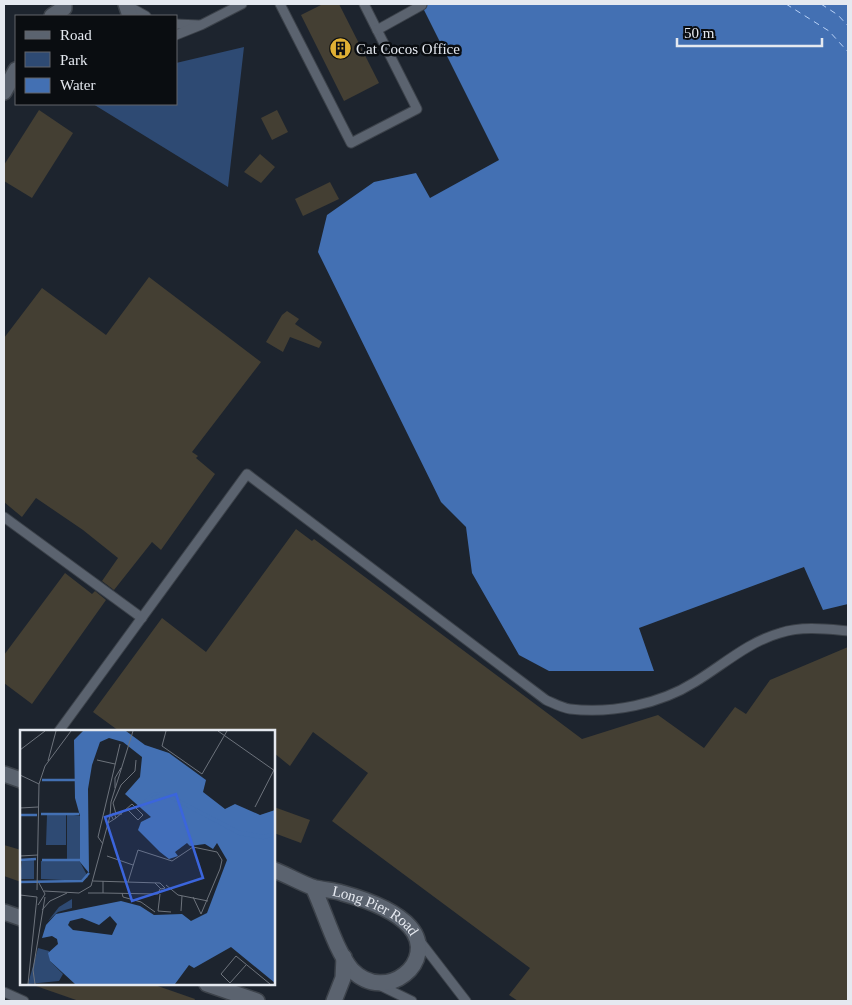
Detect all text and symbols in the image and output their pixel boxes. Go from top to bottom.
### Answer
legend [15,15,178,105]
scale bar [677,15,822,47]
text: 50 m [684,25,715,41]
text: Road [60,27,92,43]
building icon: Cat Cocos Office [328,37,352,61]
place label: Cat Cocos Office [356,41,460,57]
text: Park [60,52,88,68]
text: Water [60,77,95,93]
inset map [20,730,275,985]
street label: Long Pier Road [331,883,422,939]

